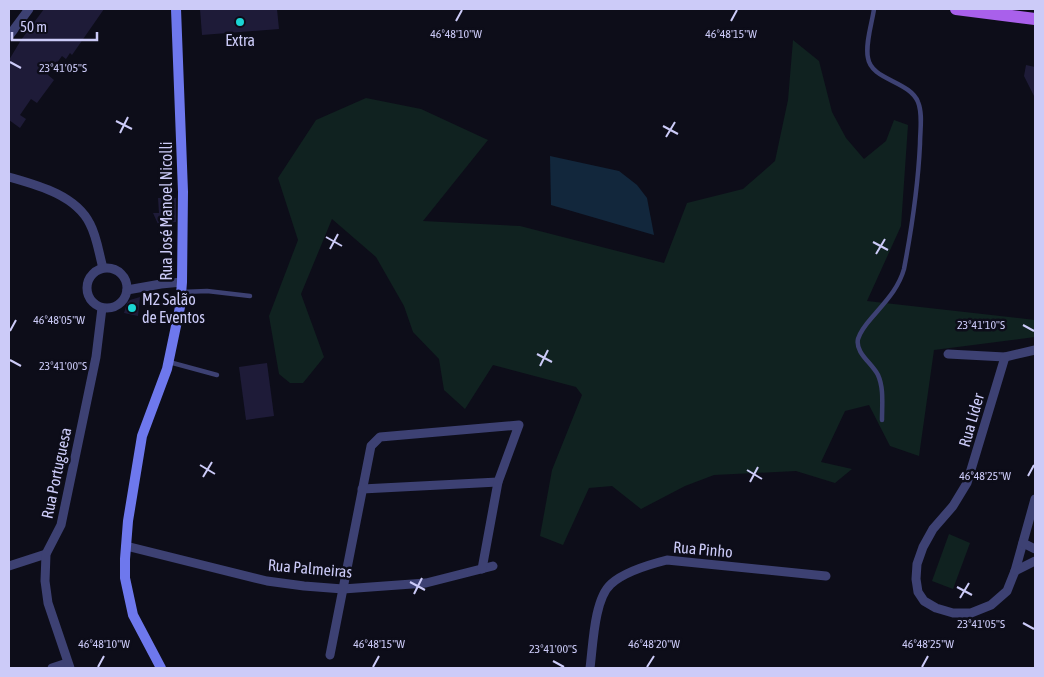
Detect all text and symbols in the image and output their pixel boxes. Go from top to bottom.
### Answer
scale bar [12,10,98,42]
marker: Extra [234,16,246,28]
text: 50 m [20,18,47,35]
text: 46°48'10"W [430,27,482,41]
text: 46°48'15"W [705,27,757,41]
place label: Extra [225,31,255,49]
text: 23°41'05"S [39,61,87,75]
street label: Rua José Manoel Nicolli [157,142,175,280]
place label: M2 Salão de Eventos [142,290,205,326]
marker: M2 Salão de Eventos [126,302,138,314]
text: 46°48'05"W [33,313,85,327]
text: 23°41'10"S [957,318,1005,332]
text: 23°41'00"S [39,359,87,373]
street label: Rua Líder [955,391,987,449]
street label: Rua Portuguesa [38,426,75,520]
text: 46°48'25"W [959,469,1011,483]
street label: Rua Pinho [673,537,733,561]
street label: Rua Palmeiras [267,555,353,581]
text: 23°41'05"S [957,617,1005,631]
text: 46°48'10"W [78,637,130,651]
text: 46°48'15"W [353,637,405,651]
text: 46°48'20"W [628,637,680,651]
text: 46°48'25"W [902,637,954,651]
text: 23°41'00"S [529,642,577,656]

